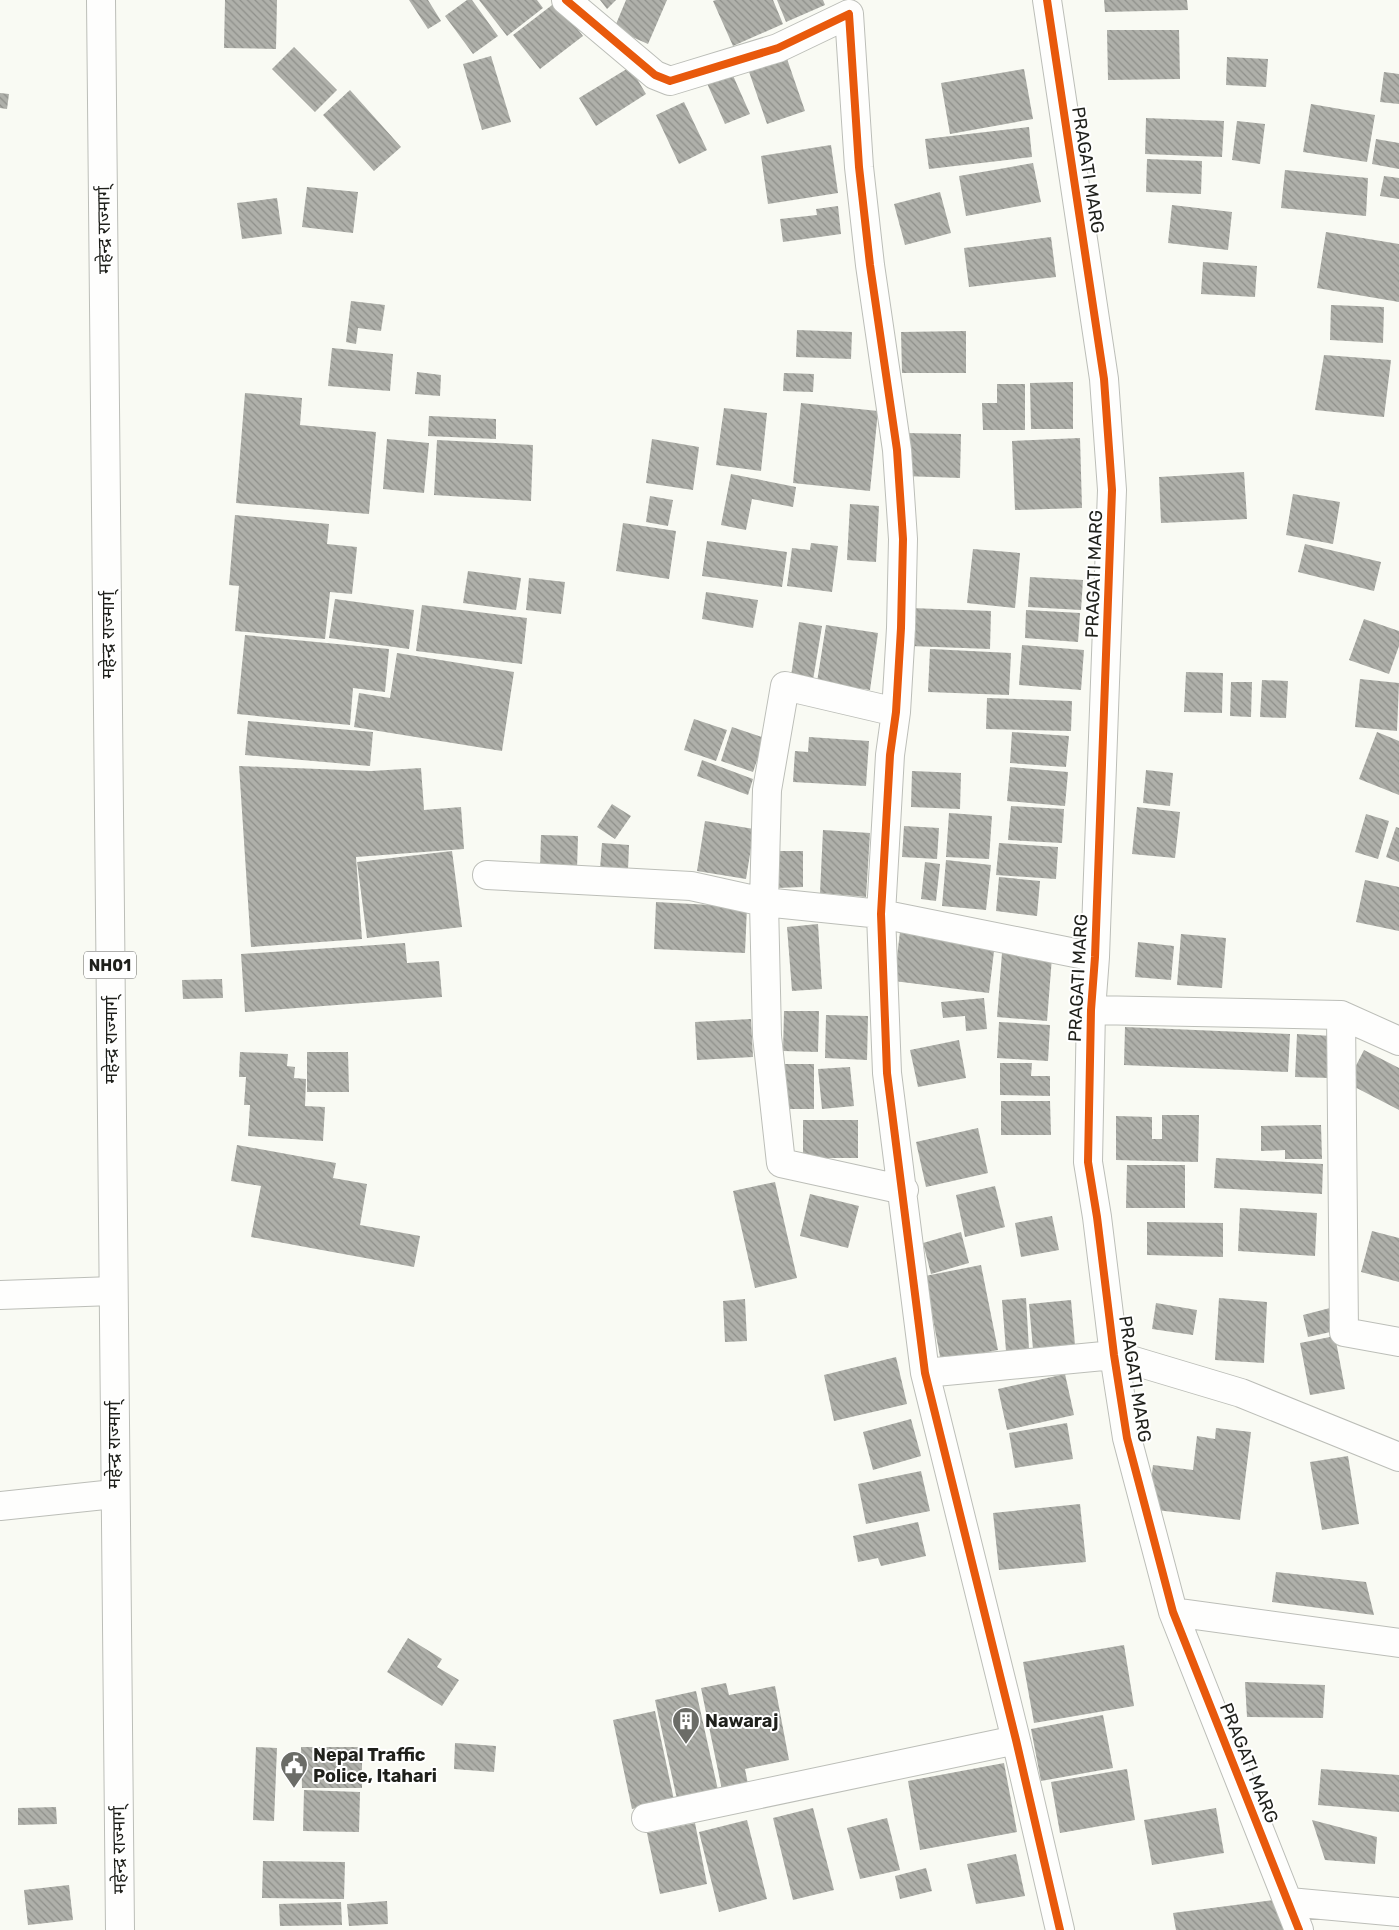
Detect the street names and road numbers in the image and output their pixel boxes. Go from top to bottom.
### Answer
street label: PRAGATI MARG [1067,105,1109,235]
street label: महेन्द्र राज्मार्ग् [92,183,116,274]
street label: PRAGATI MARG [1081,510,1107,638]
street label: महेन्द्र राज्मार्ग् [97,588,119,679]
street label: PRAGATI MARG [1064,913,1092,1043]
road number: NH01 [84,952,136,978]
street label: महेन्द्र राज्मार्ग् [100,993,122,1084]
street label: PRAGATI MARG [1114,1314,1156,1444]
street label: महेन्द्र राज्मार्ग् [103,1398,125,1489]
street label: PRAGATI MARG [1215,1700,1283,1826]
street label: महेन्द्र राज्मार्ग् [107,1803,131,1894]

